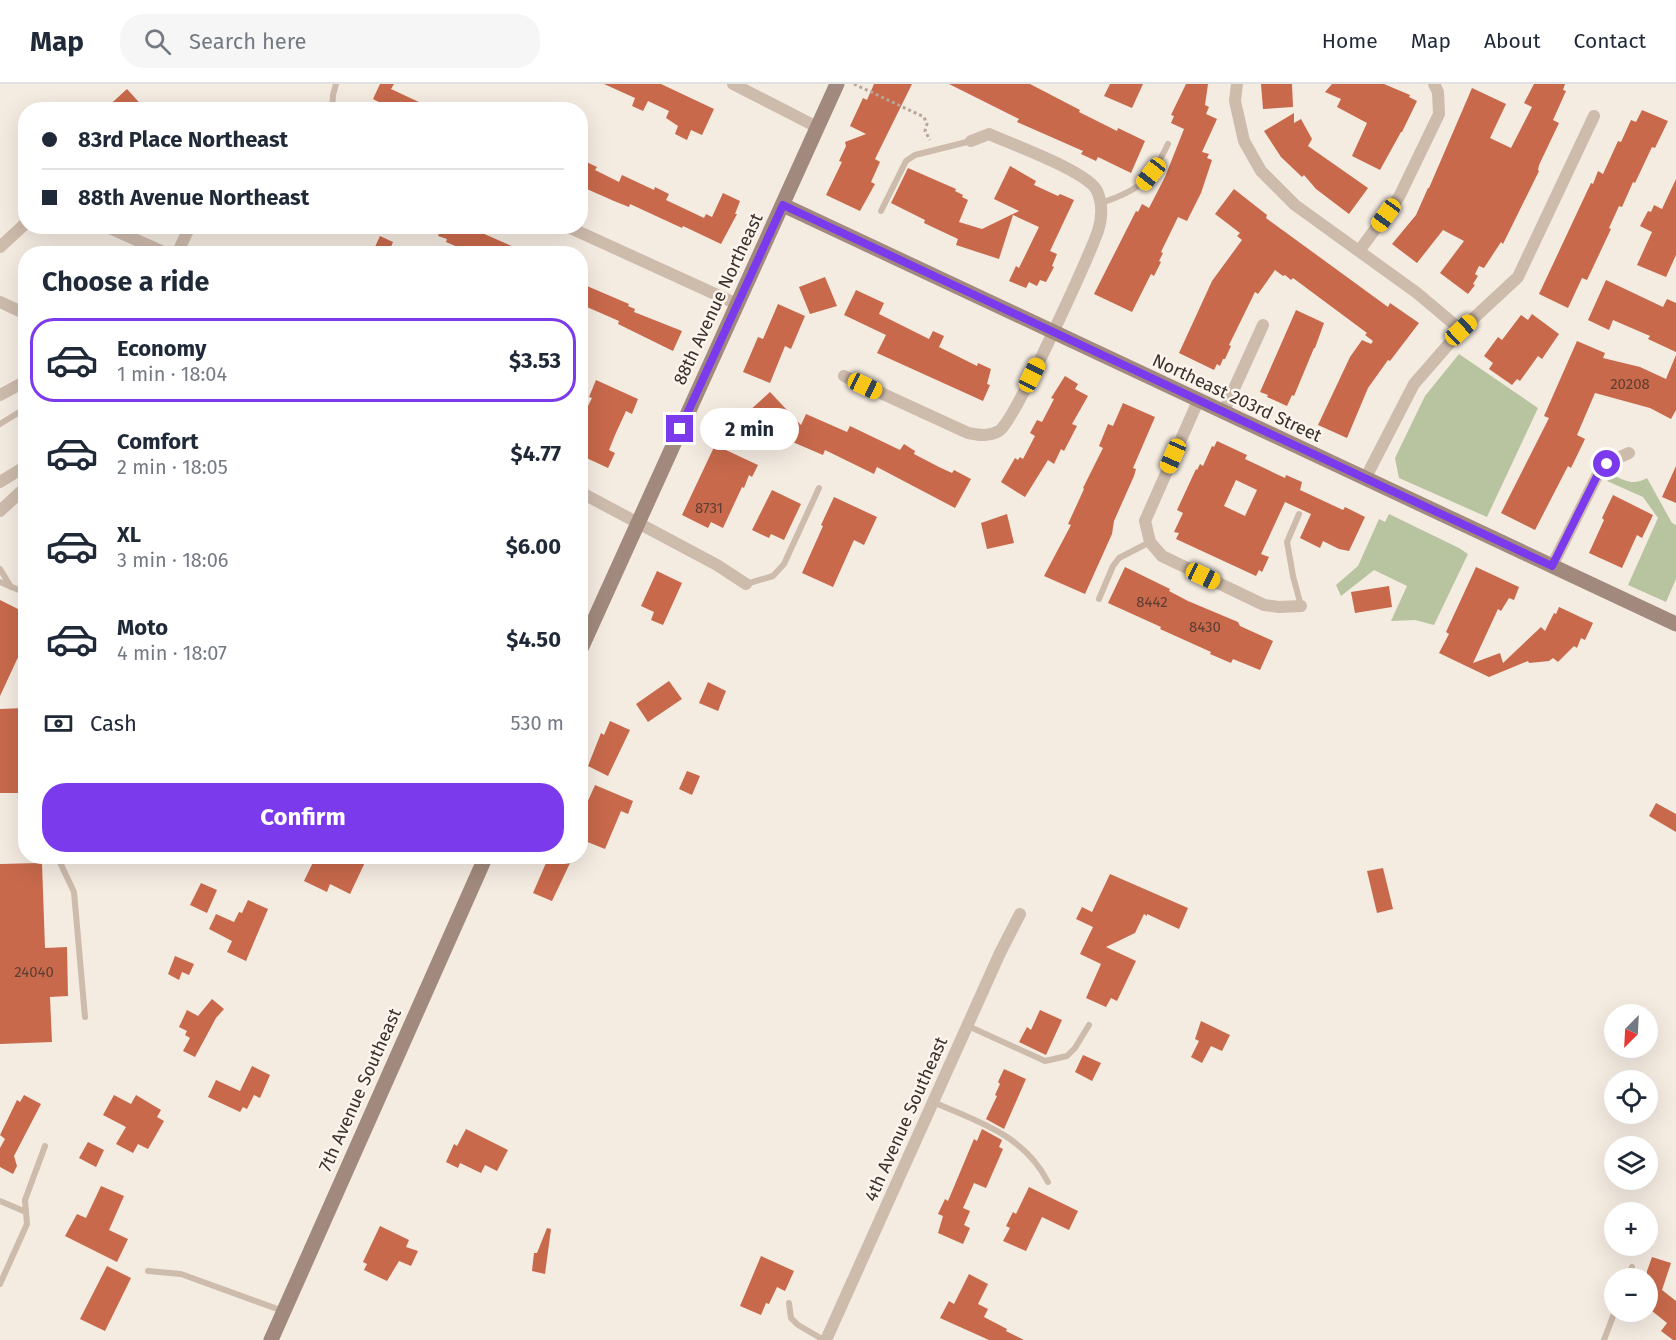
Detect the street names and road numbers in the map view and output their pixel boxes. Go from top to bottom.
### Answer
street label: 88th Avenue Northeast [668,209,768,388]
street label: Northeast 203rd Street [1149,349,1326,447]
street label: 7th Avenue Southeast [314,1005,406,1175]
street label: 4th Avenue Southeast [860,1033,952,1205]

